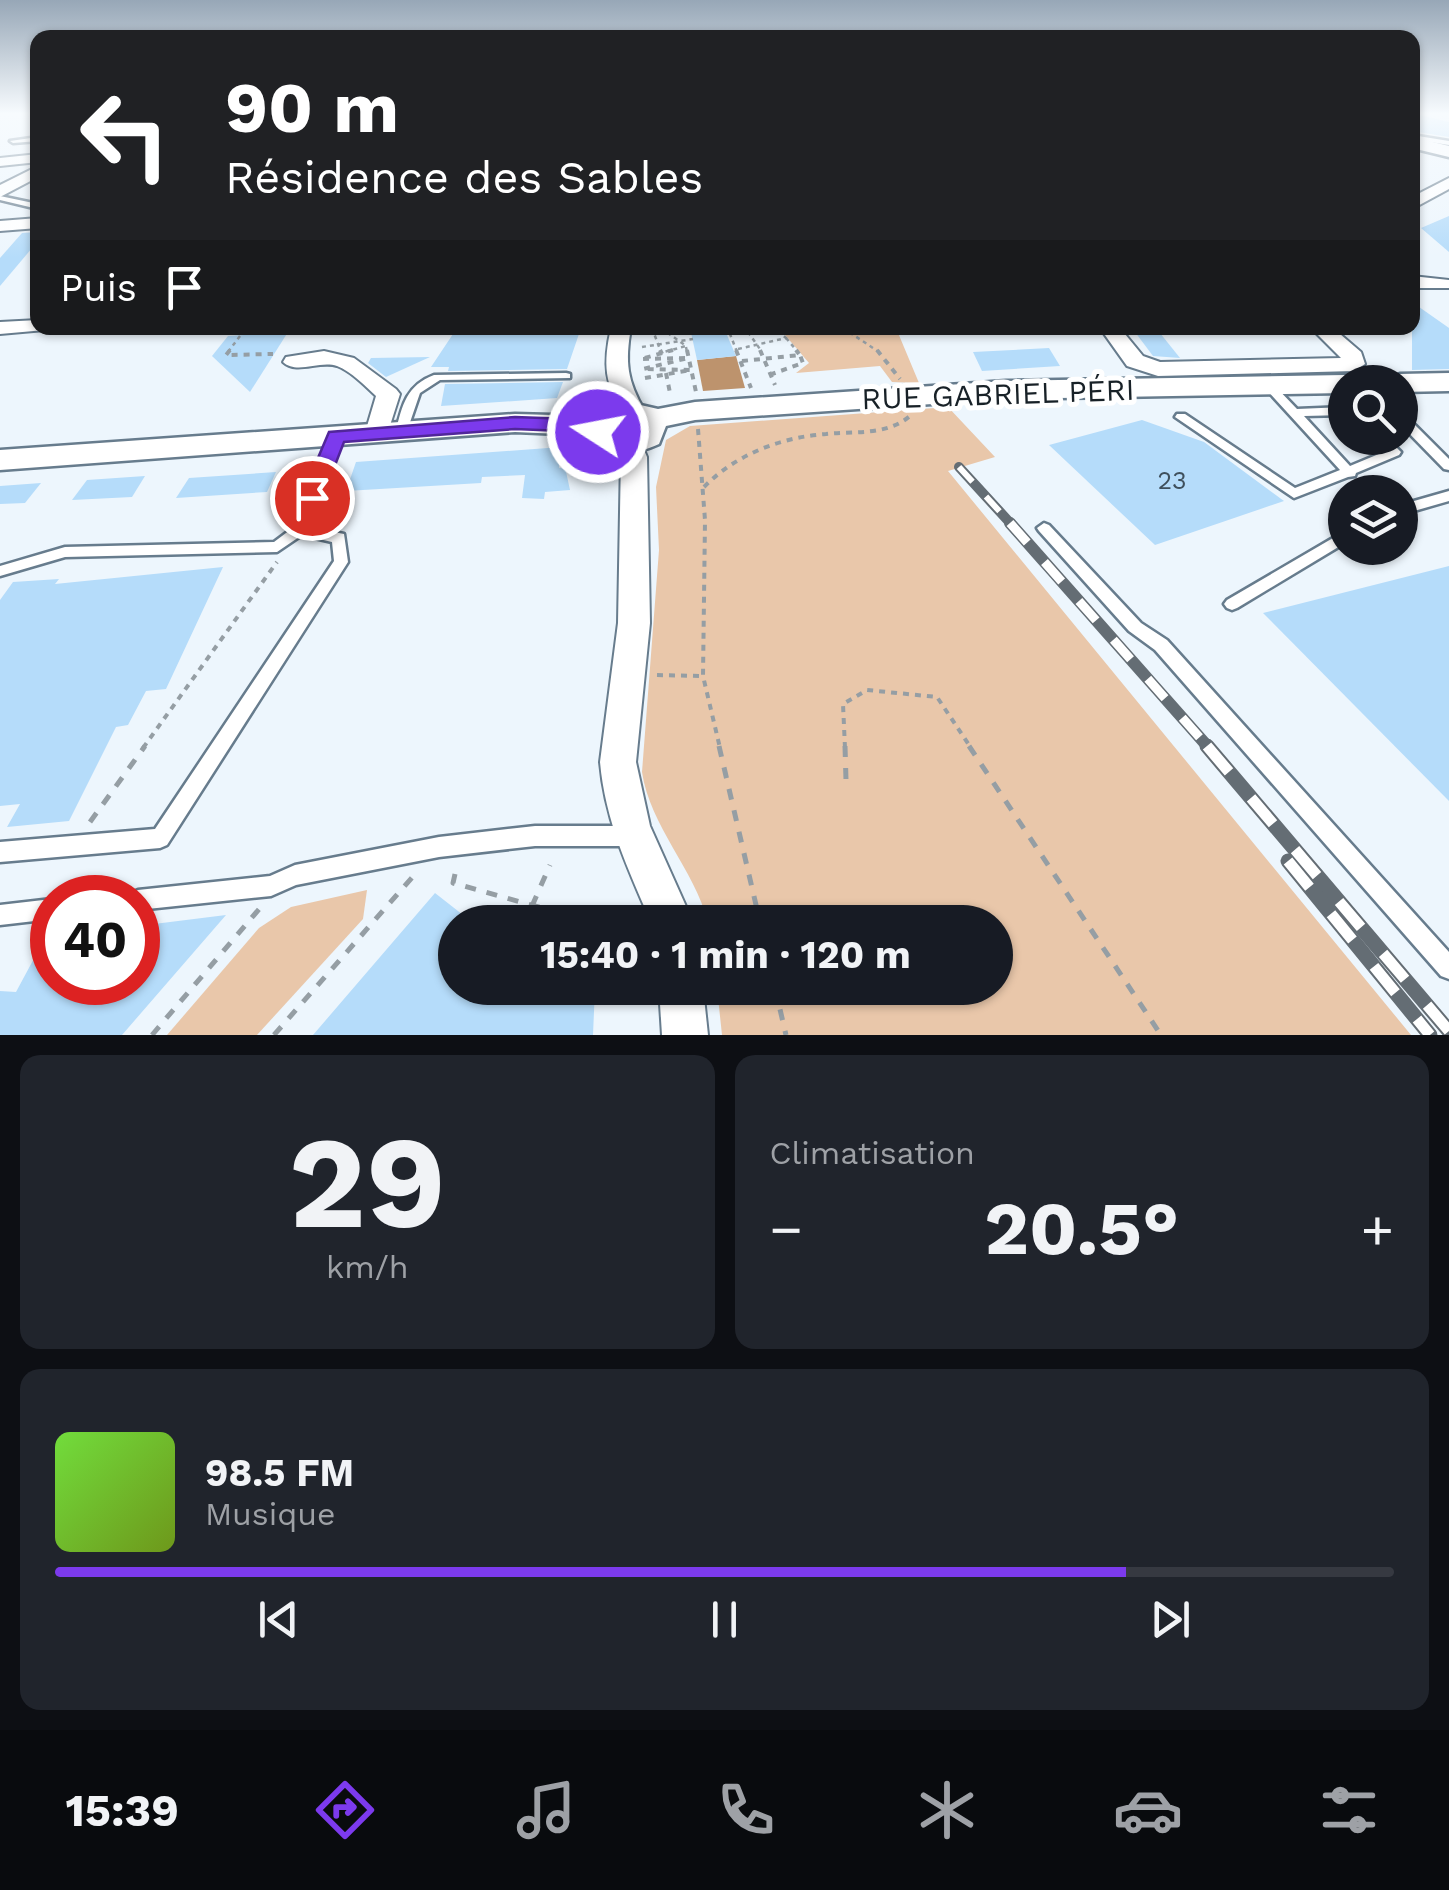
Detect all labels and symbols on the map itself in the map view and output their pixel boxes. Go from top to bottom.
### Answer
street label: RUE GABRIEL PÉRI [861,372,1135,416]
position arrow [546,380,650,484]
pin [270,456,355,541]
house number: 23 [1157,466,1187,495]
speed limit sign: 40 [30,875,160,1005]

